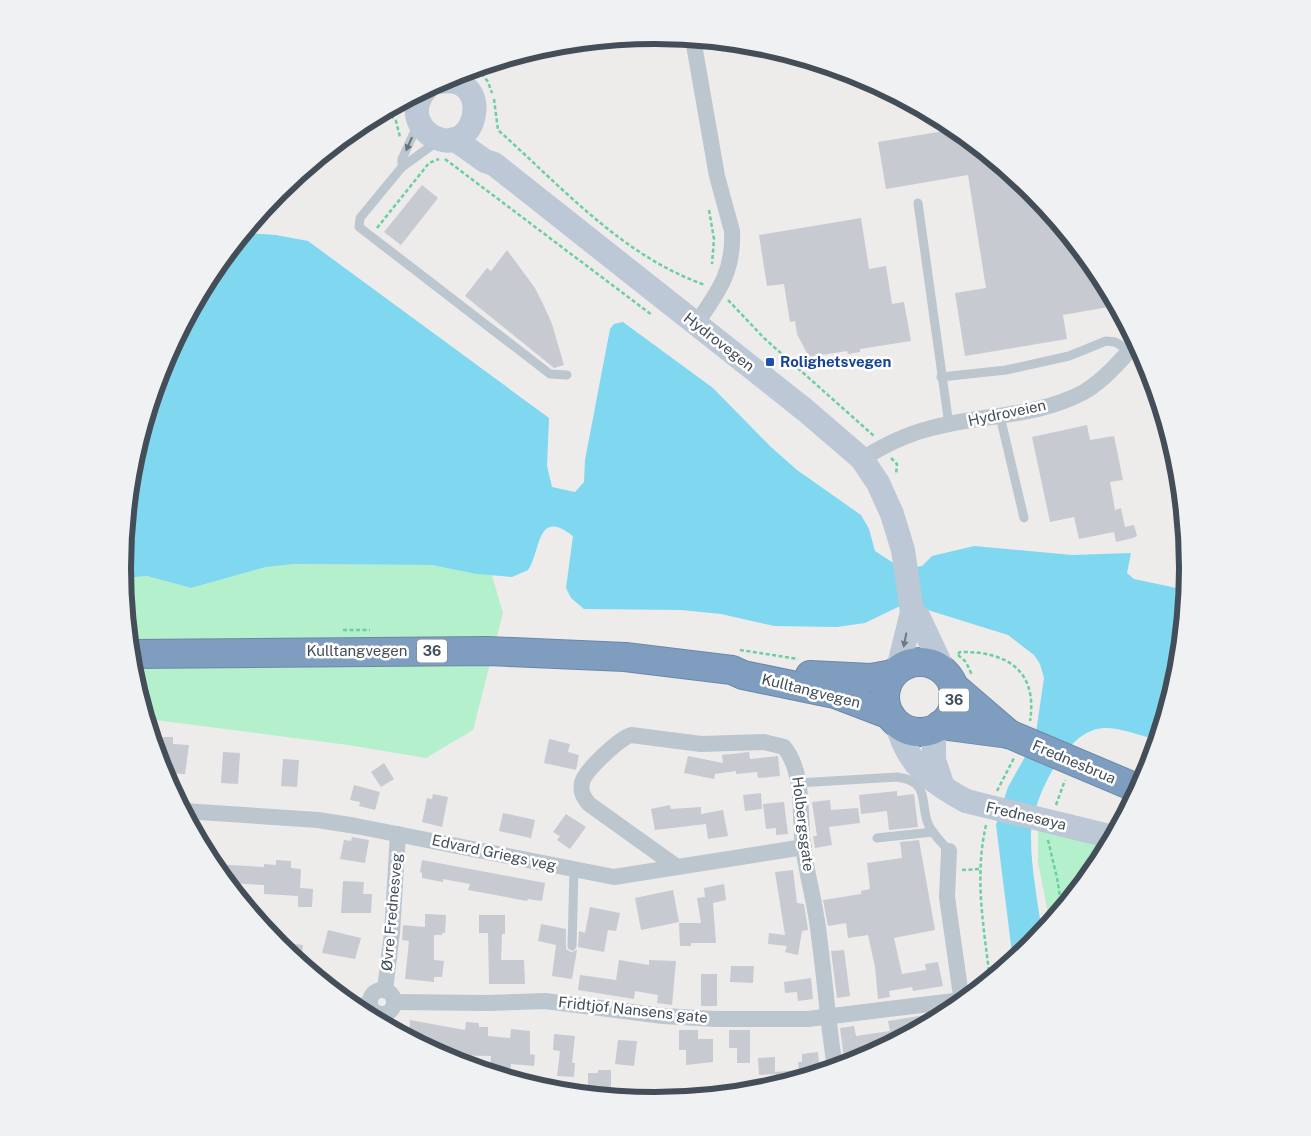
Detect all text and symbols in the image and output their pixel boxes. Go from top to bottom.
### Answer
one-way arrow [404,137,412,151]
street label: Hydrovegen [681,309,758,374]
place label: Rolighetsvegen [780,353,891,370]
marker: Rolighetsvegen [764,356,776,368]
street label: Hydroveien [966,396,1047,429]
one-way arrow [900,633,908,649]
road number: 36 [417,640,447,662]
street label: Kulltangvegen [306,642,408,659]
street label: Kulltangvegen [760,670,862,711]
road number: 36 [939,688,969,712]
street label: Frednesbrua [1030,736,1118,787]
street label: Holbergsgate [789,776,818,872]
street label: Frednesøya [984,798,1068,833]
street label: Edvard Griegs veg [430,831,558,874]
street label: Øvre Frednesveg [378,852,405,972]
street label: Fridtjof Nansens gate [557,993,709,1026]

